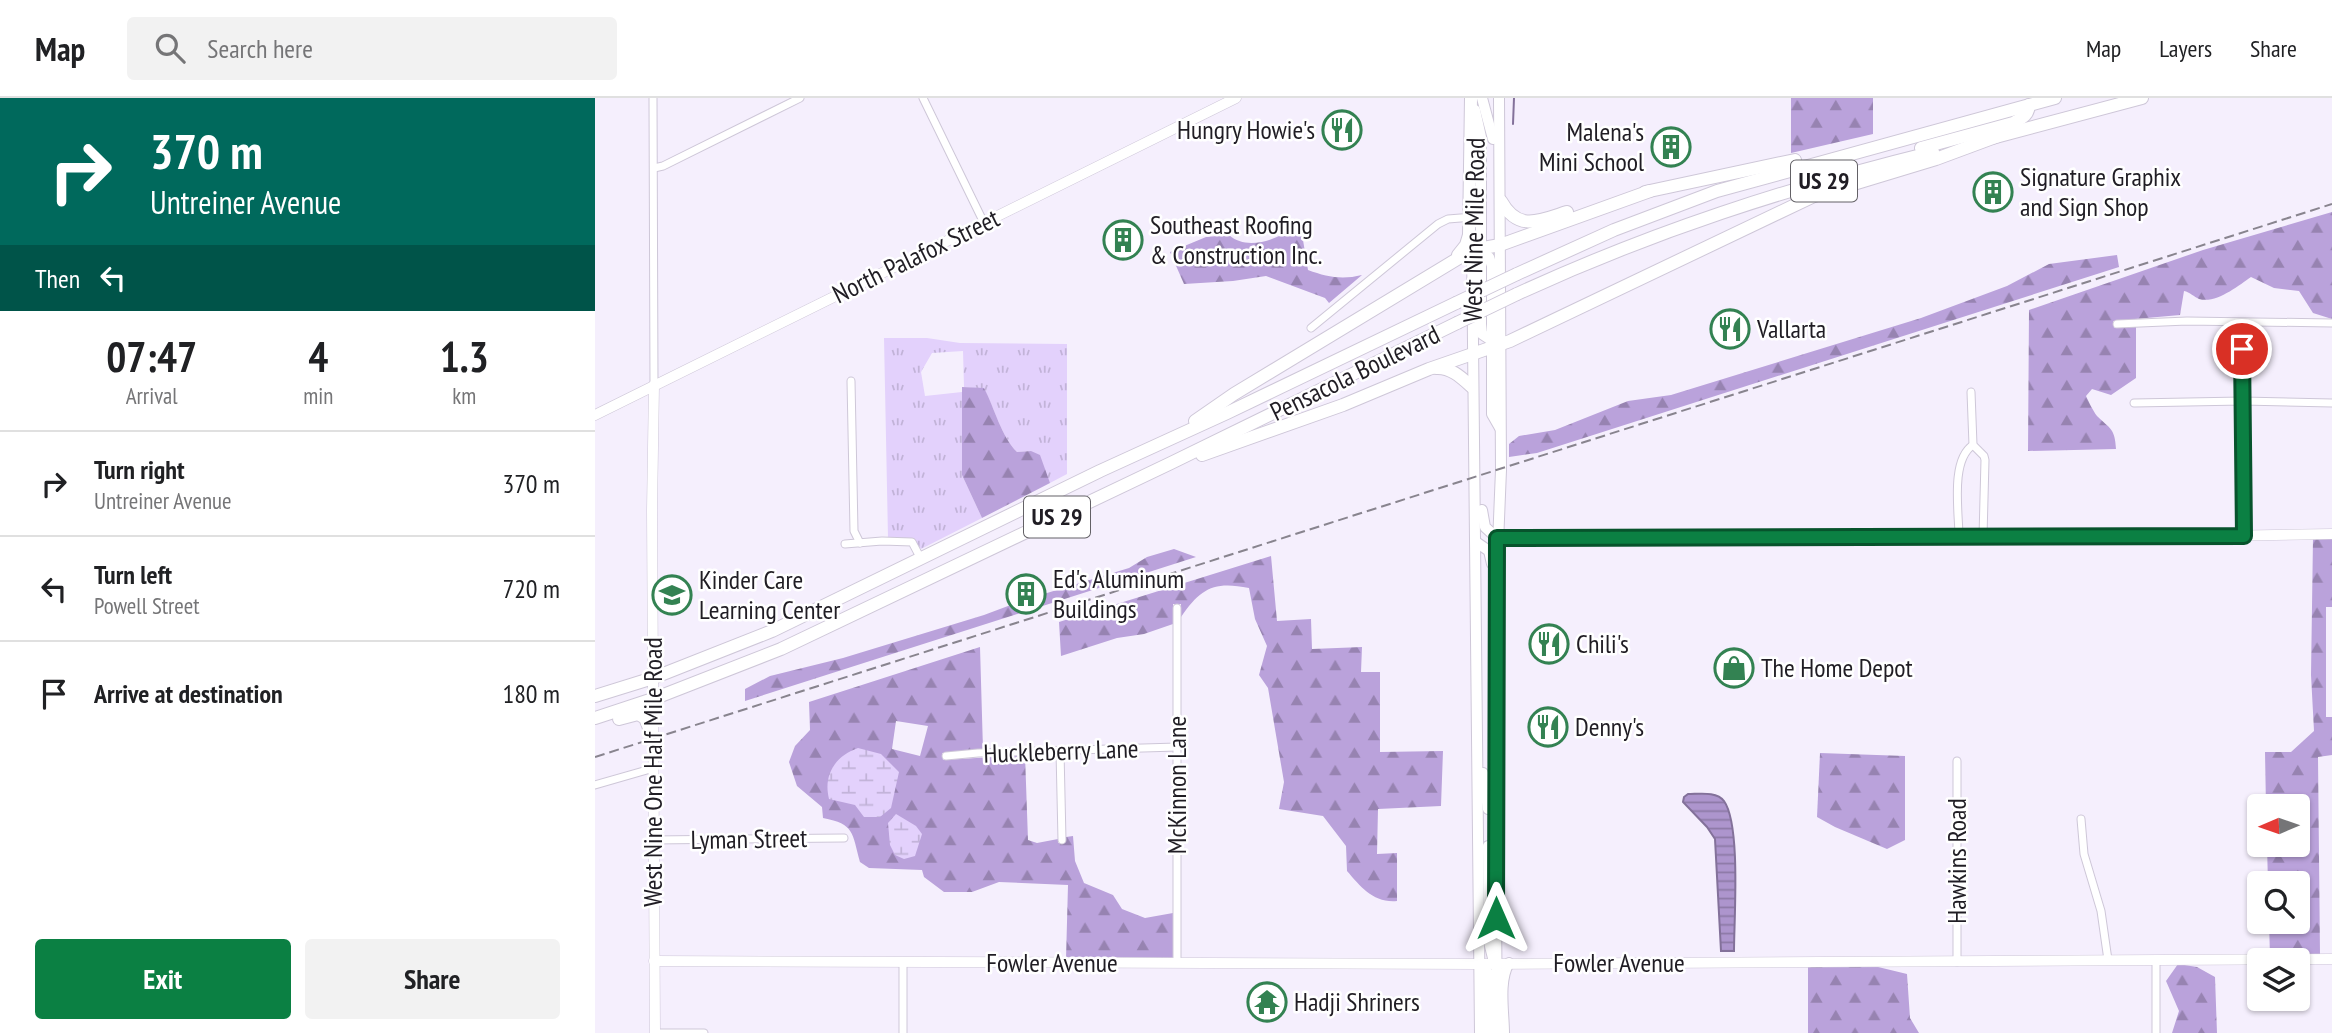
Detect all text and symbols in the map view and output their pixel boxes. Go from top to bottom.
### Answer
search box [127,17,617,80]
text: Map [35,27,85,70]
icon: search [151,29,189,67]
text: Search here [207,32,313,65]
text: Map [2086,33,2121,64]
text: Layers [2159,33,2212,64]
text: Share [2250,33,2297,64]
restaurant icon: Hungry Howie's [1321,109,1363,151]
place label: Hungry Howie's [1177,113,1315,146]
place label: Malena's Mini School [1539,115,1644,178]
text: 370 m [150,119,263,183]
icon: right [35,126,126,217]
building icon: Malena's Mini School [1650,126,1692,168]
street label: West Nine Mile Road [1455,137,1492,323]
road number: US 29 [1791,160,1857,202]
place label: Signature Graphix and Sign Shop [2020,160,2181,223]
building icon: Signature Graphix and Sign Shop [1972,171,2014,213]
text: Untreiner Avenue [150,181,341,223]
street label: North Palafox Street [827,201,1005,310]
place label: Southeast Roofing & Construction Inc. [1150,208,1322,271]
building icon: Southeast Roofing & Construction Inc. [1102,219,1144,261]
icon: left [94,259,132,297]
text: Then [35,262,80,295]
restaurant icon: Vallarta [1709,308,1751,350]
place label: Vallarta [1756,312,1826,345]
street label: Pensacola Boulevard [1265,317,1445,428]
pin [2212,319,2272,379]
text: 07:47 [106,329,197,384]
text: 4 [308,329,328,384]
text: 1.3 [440,329,489,384]
icon: arrive [2223,330,2261,368]
text: Arrival [126,381,178,410]
text: min [303,381,333,410]
text: km [452,381,476,410]
text: Turn right [94,453,185,486]
icon: right [35,465,73,503]
text: 370 m [502,467,560,500]
text: Untreiner Avenue [94,486,232,515]
road number: US 29 [1024,496,1090,538]
text: Turn left [94,558,172,591]
place label: Ed's Aluminum Buildings [1053,562,1184,625]
place label: Kinder Care Learning Center [699,563,840,626]
icon: left [35,570,73,608]
text: 720 m [502,572,560,605]
building icon: Ed's Aluminum Buildings [1005,573,1047,615]
school or university icon: Kinder Care Learning Center [651,574,693,616]
text: Powell Street [94,591,200,620]
restaurant icon: Chili's [1528,623,1570,665]
place label: Chili's [1576,627,1629,660]
street label: West Nine One Half Mile Road [636,637,669,907]
shop icon: The Home Depot [1713,647,1755,689]
place label: The Home Depot [1761,651,1913,684]
icon: arrive [35,675,73,713]
text: Arrive at destination [94,677,283,710]
text: 180 m [502,677,560,710]
restaurant icon: Denny's [1527,706,1569,748]
place label: Denny's [1575,710,1644,743]
street label: McKinnon Lane [1160,716,1193,854]
street label: Huckleberry Lane [983,731,1139,770]
north arrow [2247,794,2310,858]
map controls [2247,794,2310,1011]
street label: Hawkins Road [1940,798,1973,924]
street label: Lyman Street [690,821,808,856]
button: search [2247,871,2310,934]
position arrow [1459,881,1533,955]
button: Exit [35,939,291,1019]
button: Share [305,939,560,1019]
street label: Fowler Avenue [986,946,1118,979]
street label: Fowler Avenue [1553,946,1685,979]
button: layers [2247,948,2310,1011]
temple icon: Hadji Shriners [1246,981,1288,1023]
place label: Hadji Shriners [1294,985,1420,1018]

